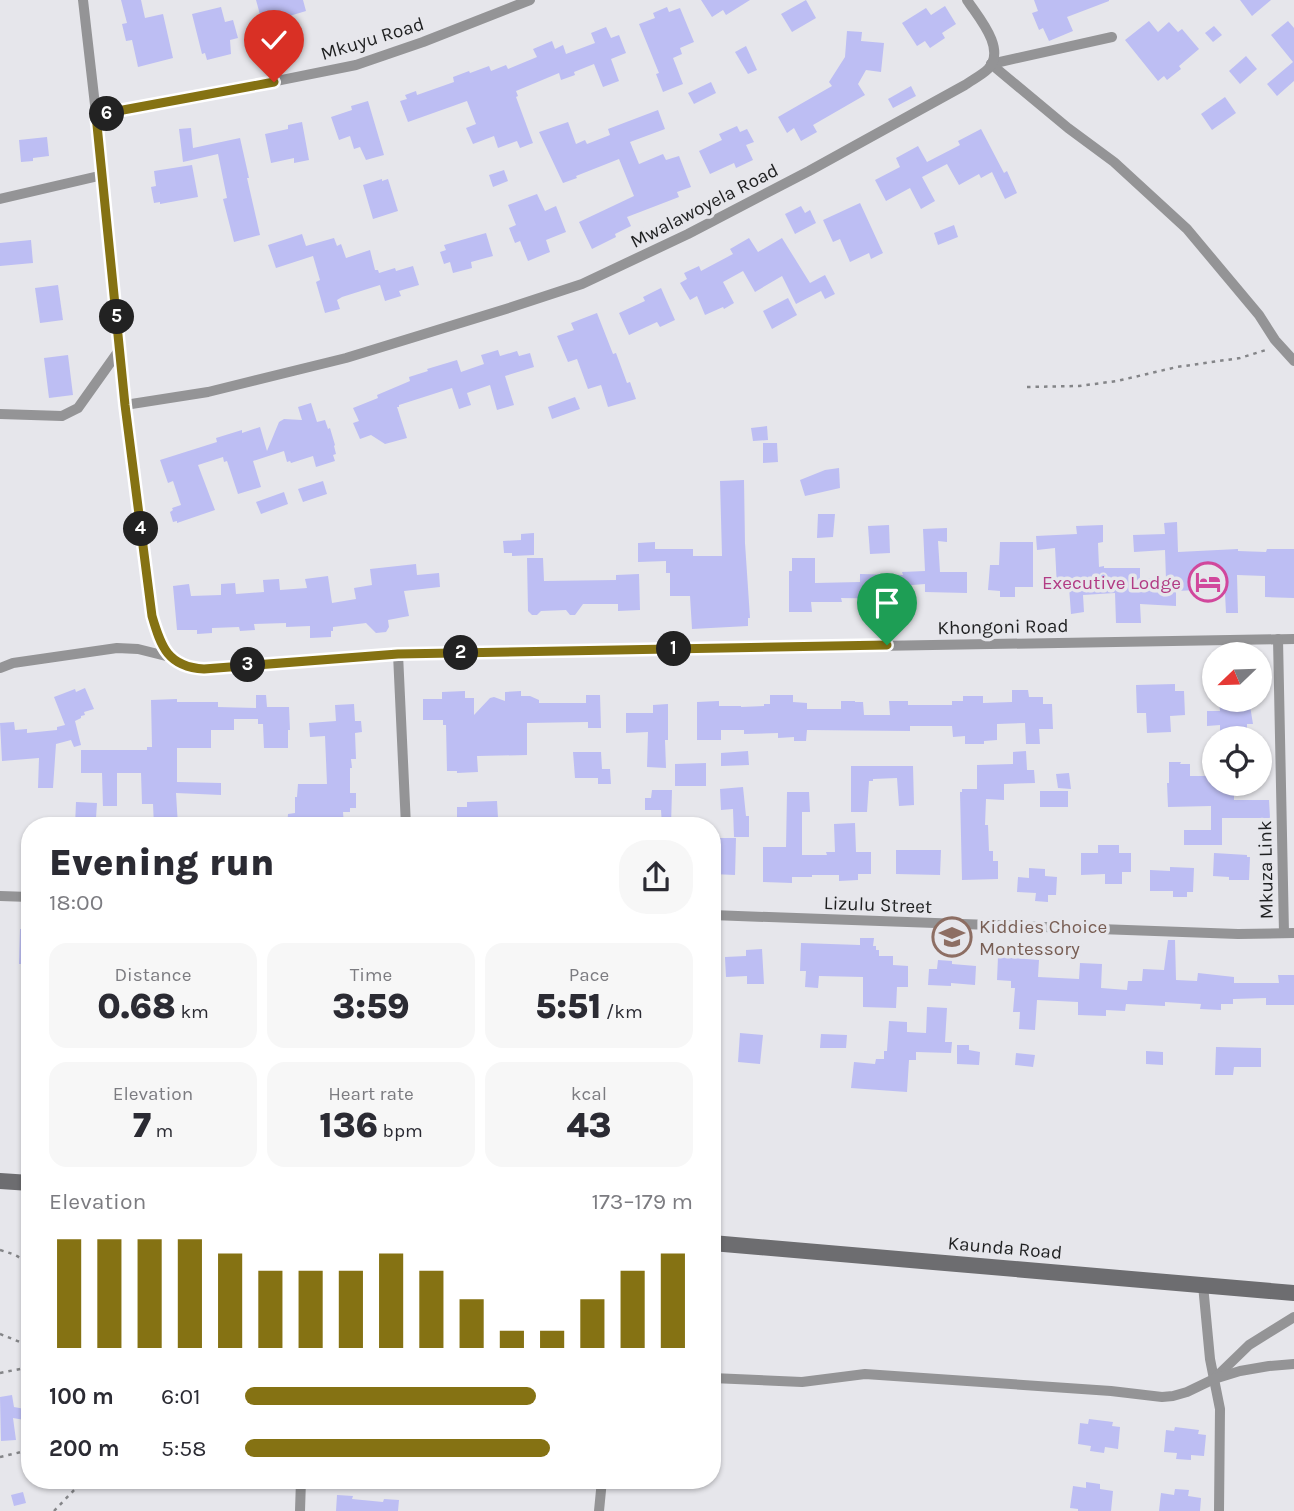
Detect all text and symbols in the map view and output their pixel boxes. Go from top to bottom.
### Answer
pin [244,10,304,82]
street label: Mkuyu Road [318,13,427,65]
icon: check [255,21,293,59]
pin: 6 [90,96,124,132]
text: 6 [101,102,112,124]
street label: Mwalawoyela Road [627,159,782,253]
pin: 5 [100,300,134,334]
text: 5 [111,305,122,327]
pin: 4 [124,512,158,546]
text: 4 [135,517,146,539]
hotel icon: Executive Lodge [1187,561,1229,603]
place label: Executive Lodge [1042,572,1181,594]
pin [857,573,917,645]
icon: arrive [868,584,906,622]
street label: Khongoni Road [937,615,1069,639]
pin: 1 [656,632,692,666]
pin: 2 [444,636,478,670]
text: 1 [670,637,677,659]
text: 2 [455,641,466,663]
north arrow [1202,642,1272,712]
map controls [1202,642,1272,796]
pin: 3 [230,648,266,682]
text: 3 [242,653,253,675]
button: locate [1202,726,1272,796]
street label: Mkuza Link [1254,820,1278,920]
text: Evening run [49,840,274,885]
button: share [619,840,693,914]
text: 18:00 [49,889,103,916]
street label: Lizulu Street [823,892,933,918]
school or university icon: Kiddies Choice Montessory [931,916,973,958]
place label: Kiddies Choice Montessory [979,916,1107,960]
text: Distance [115,964,191,986]
text: Time [350,964,392,986]
text: Pace [569,964,609,986]
text: 0.68 [97,986,176,1027]
text: 3:59 [332,986,410,1027]
text: 5:51 [535,986,602,1027]
text: km [176,1001,209,1023]
text: /km [602,1001,643,1023]
text: Elevation [113,1083,193,1105]
text: Heart rate [328,1083,414,1105]
text: kcal [571,1083,607,1105]
text: 7 [133,1105,151,1146]
text: 136 [319,1105,378,1146]
text: 43 [566,1105,612,1146]
text: m [151,1120,173,1142]
text: bpm [378,1120,423,1142]
text: Elevation [49,1188,146,1215]
text: 173–179 m [591,1188,693,1215]
street label: Kaunda Road [947,1232,1063,1264]
text: 100 m [49,1383,114,1410]
text: 6:01 [161,1383,201,1410]
text: 200 m [49,1435,120,1462]
text: 5:58 [161,1435,206,1462]

